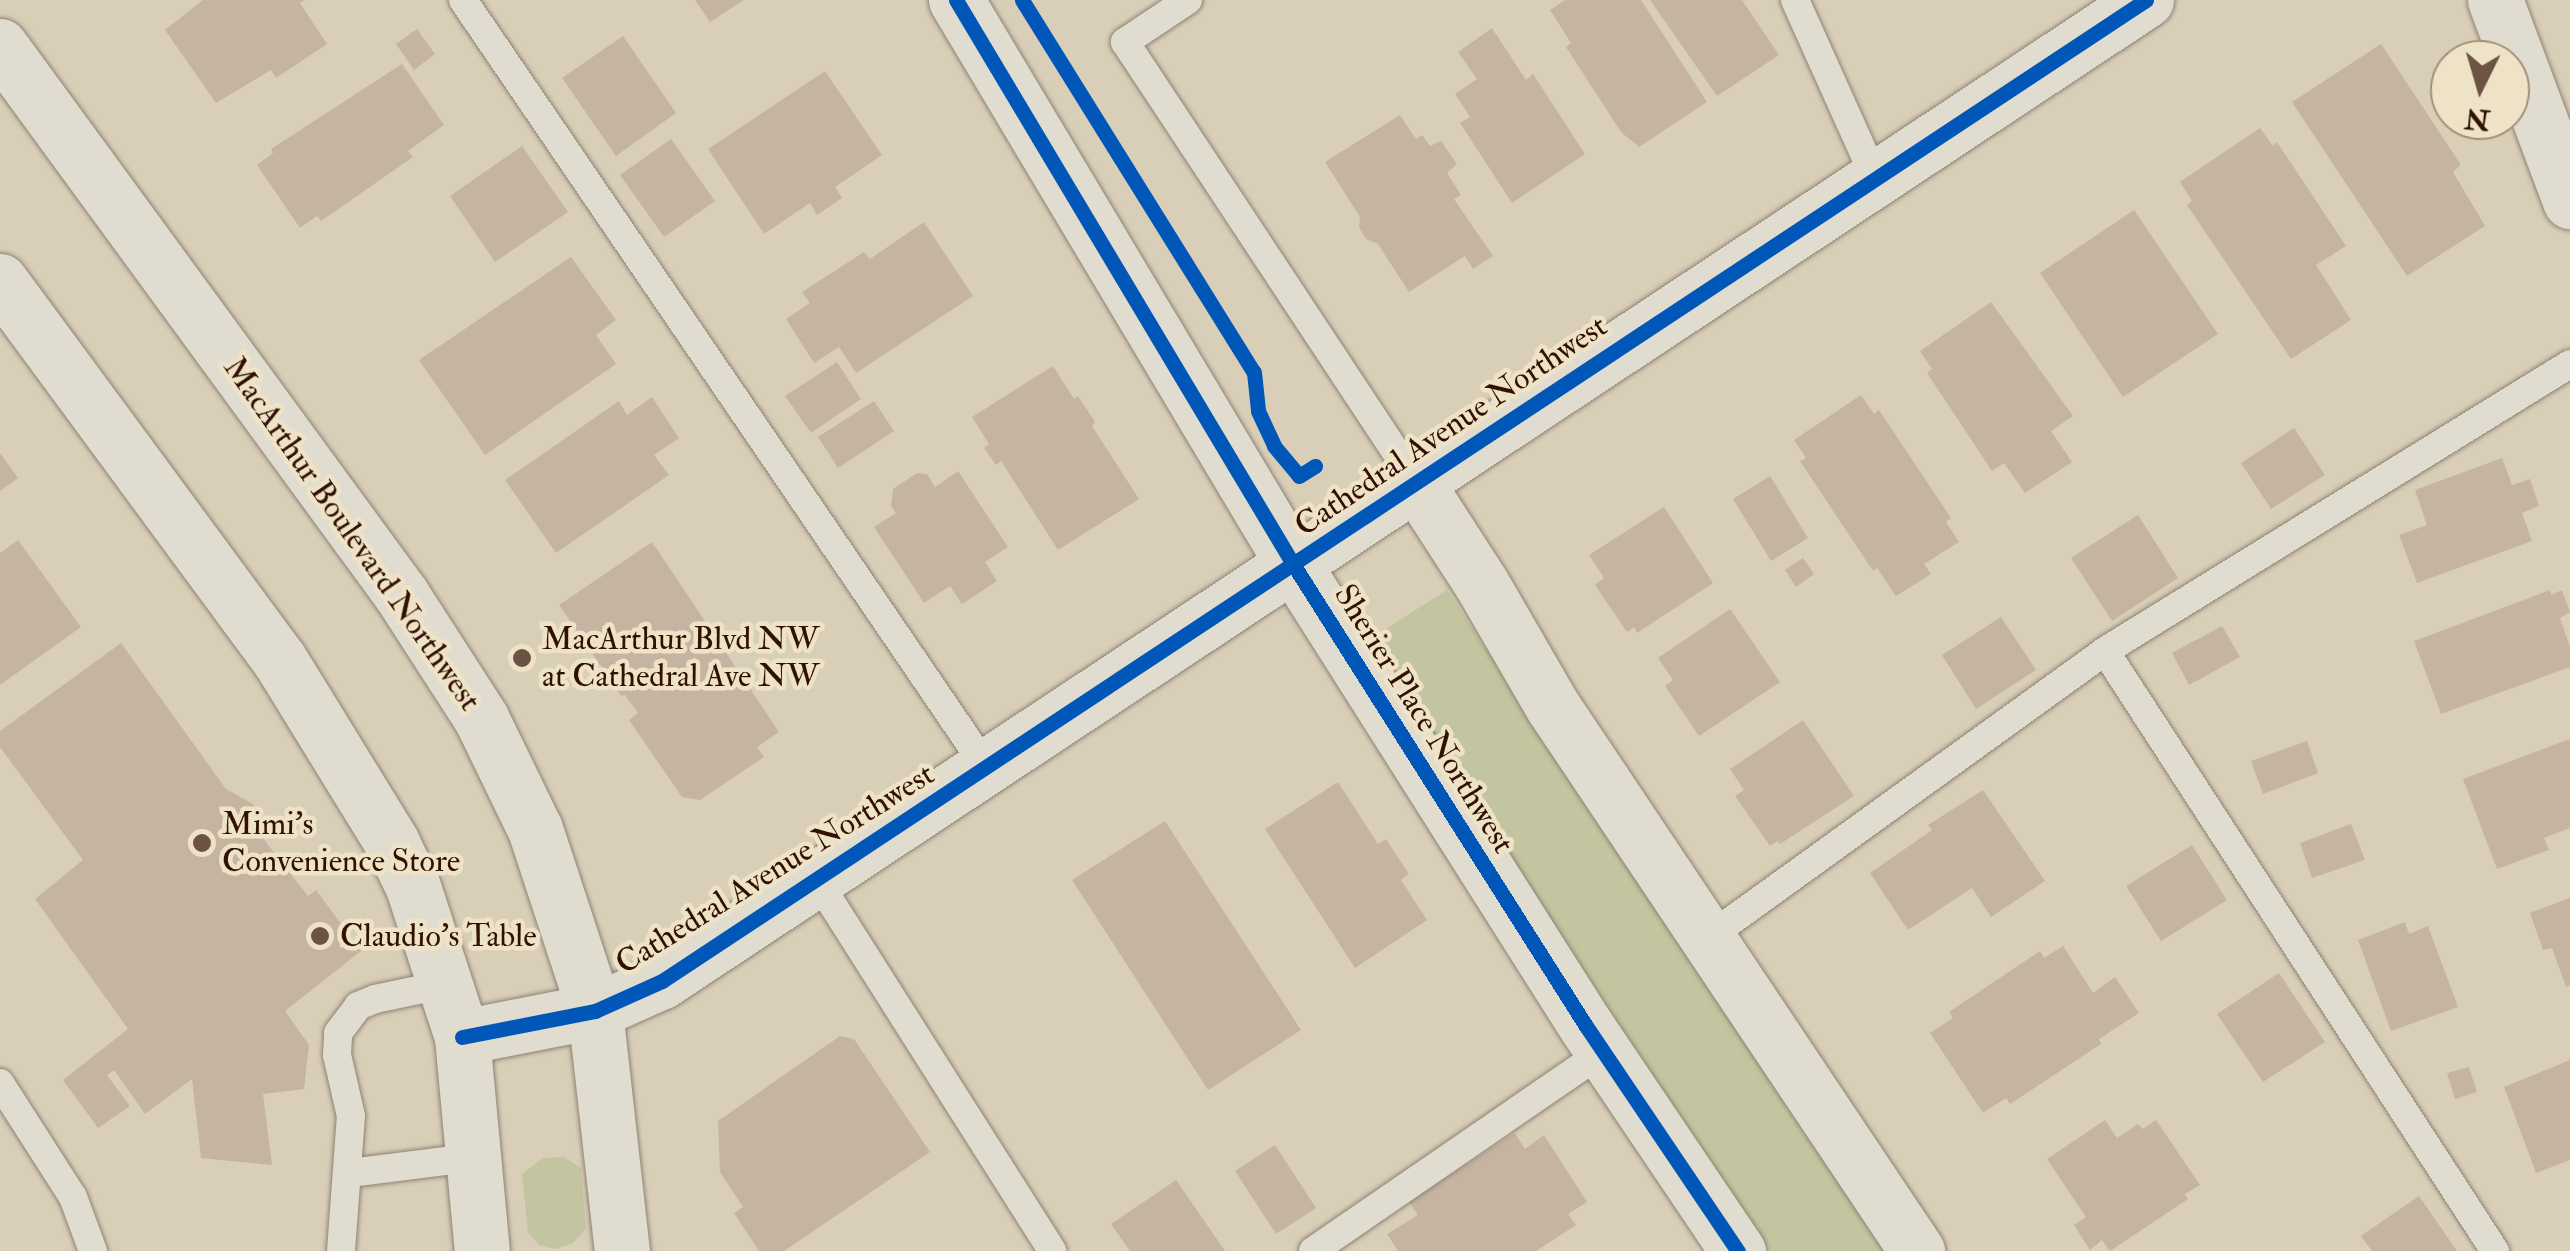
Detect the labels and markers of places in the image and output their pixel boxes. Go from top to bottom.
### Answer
place label: MacArthur Blvd NW at Cathedral Ave NW [542,621,819,696]
marker: MacArthur Blvd NW at Cathedral Ave NW [511,647,533,669]
place label: Mimi's Convenience Store [222,806,460,881]
marker: Mimi's Convenience Store [191,832,213,854]
place label: Claudio's Table [340,917,536,955]
marker: Claudio's Table [309,925,331,947]

